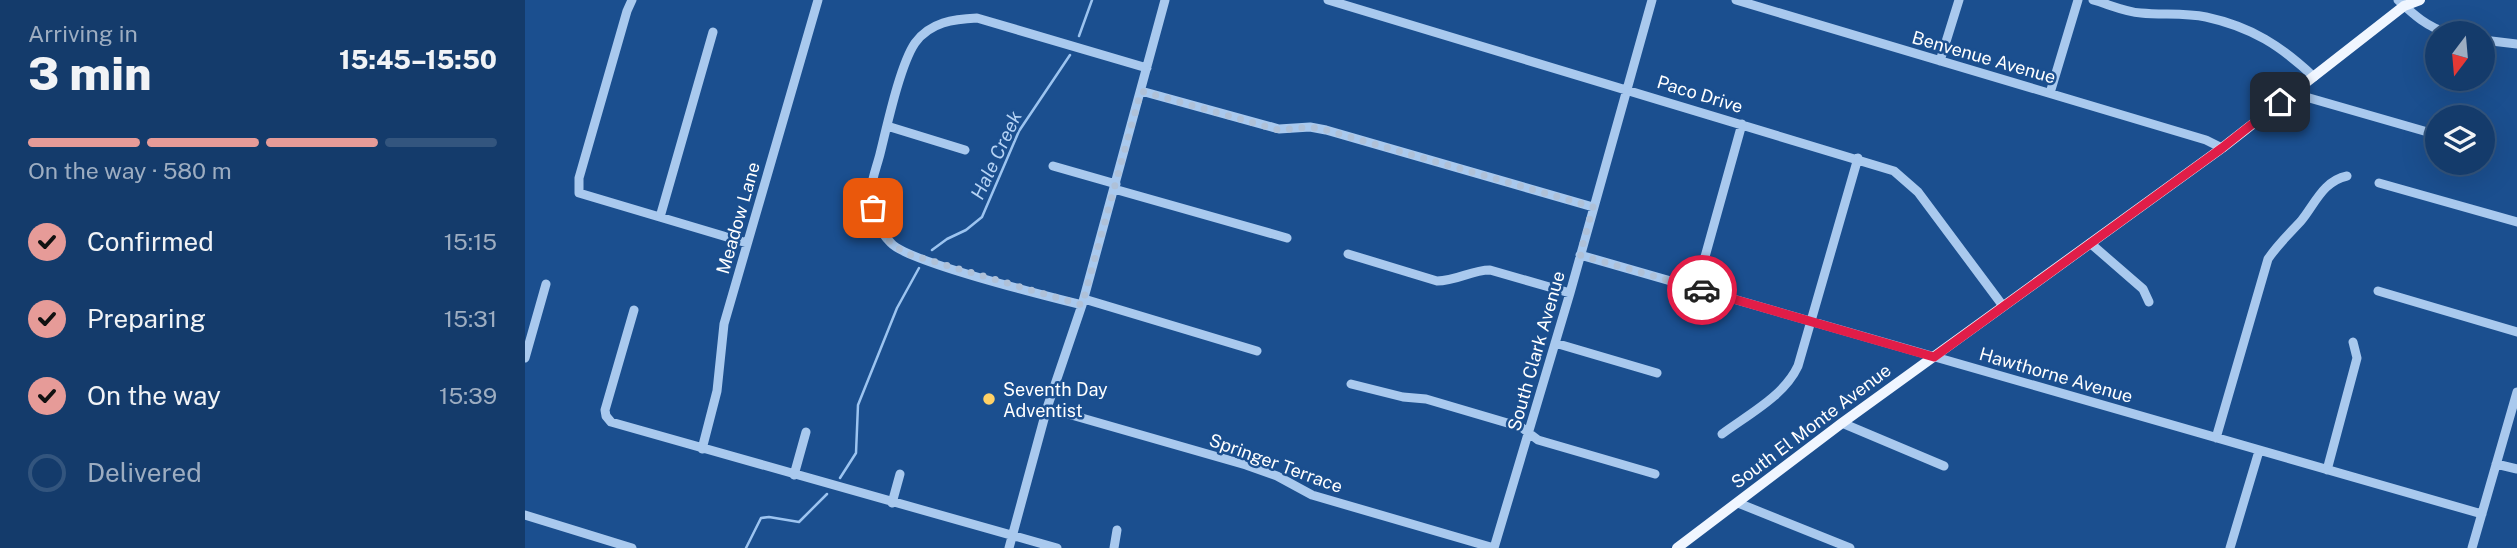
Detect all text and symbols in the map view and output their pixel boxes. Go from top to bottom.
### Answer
text: Arriving in [28,20,138,47]
north arrow [2425,21,2495,91]
map controls [2425,21,2495,175]
street label: Benvenue Avenue [1910,26,2058,88]
text: 15:45–15:50 [339,44,497,75]
text: 3 min [28,46,152,100]
street label: Paco Drive [1655,71,1745,117]
pin [2250,72,2310,132]
icon: home [2261,83,2299,121]
button: layers [2425,105,2495,175]
water label: Hale Creek [966,107,1026,203]
text: On the way · 580 m [28,157,232,184]
street label: Meadow Lane [712,160,764,276]
pin [843,178,903,238]
icon: bag [854,189,892,227]
icon: check [28,223,66,261]
text: Confirmed [87,226,214,257]
text: 15:15 [444,228,497,255]
courier [1667,255,1737,325]
street label: South Clark Avenue [1503,269,1569,433]
icon: car [1683,271,1721,309]
icon: check [28,300,66,338]
text: Preparing [87,303,206,334]
text: 15:31 [444,305,497,332]
street label: Hawthorne Avenue [1977,343,2135,407]
street label: South El Monte Avenue [1727,359,1895,493]
icon: check [28,377,66,415]
place label: Seventh Day Adventist [1003,379,1108,421]
text: On the way [87,380,221,411]
text: 15:39 [439,382,497,409]
marker: Seventh Day Adventist [981,391,997,407]
street label: Springer Terrace [1206,429,1346,497]
text: Delivered [87,457,202,488]

